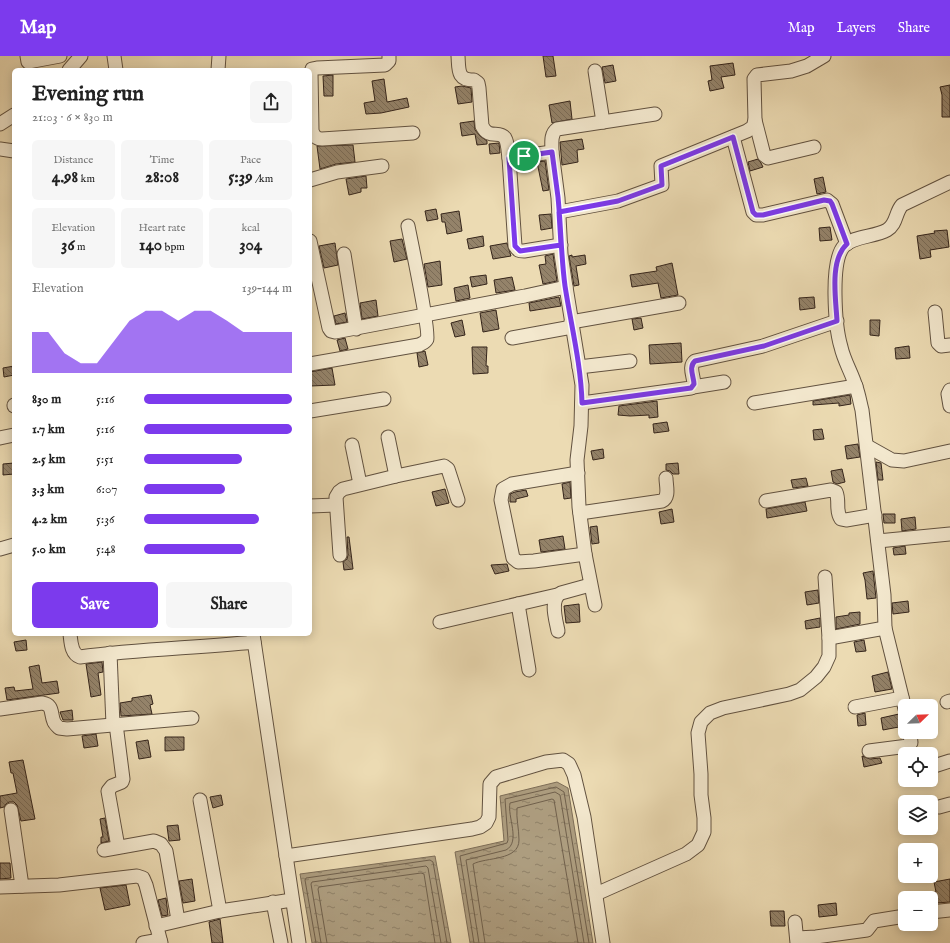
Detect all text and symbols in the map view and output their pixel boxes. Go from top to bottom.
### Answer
text: Map [20,16,56,40]
text: Map [788,19,815,37]
text: Layers [837,19,876,37]
text: Share [898,19,930,37]
text: Evening run [32,80,144,108]
button: share [250,81,292,123]
text: 21:03 · 6 × 830 m [32,109,113,126]
pin [507,139,541,173]
icon: arrive [513,145,535,167]
text: Distance [53,153,93,167]
text: Time [150,153,174,167]
text: Pace [240,153,261,167]
text: 4.98 [52,167,78,188]
text: 28:08 [145,167,179,188]
text: 5:39 [228,167,253,188]
text: km [78,172,95,186]
text: /km [253,172,273,186]
text: Elevation [52,221,95,235]
text: Heart rate [139,221,185,235]
text: kcal [241,221,260,235]
text: 36 [61,235,75,256]
text: 140 [139,235,162,256]
text: 304 [239,235,262,256]
text: m [75,240,86,254]
text: bpm [162,240,185,254]
text: Elevation [32,280,84,297]
text: 139–144 m [242,280,292,297]
text: 830 m [32,391,61,408]
text: 5:16 [96,391,114,408]
text: 1.7 km [32,421,65,438]
text: 5:16 [96,421,114,438]
text: 2.5 km [32,451,65,468]
text: 5:51 [96,451,114,468]
text: 3.3 km [32,481,64,498]
text: 6:07 [96,481,117,498]
text: 4.2 km [32,511,67,528]
text: 5:36 [96,511,114,528]
text: 5.0 km [32,541,66,558]
text: 5:48 [96,541,116,558]
button: Save [32,582,158,628]
button: Share [166,582,292,628]
north arrow [898,699,938,739]
map controls [898,699,938,931]
button: locate [898,747,938,787]
button: layers [898,795,938,835]
button: + [898,843,938,883]
button: − [898,891,938,931]

